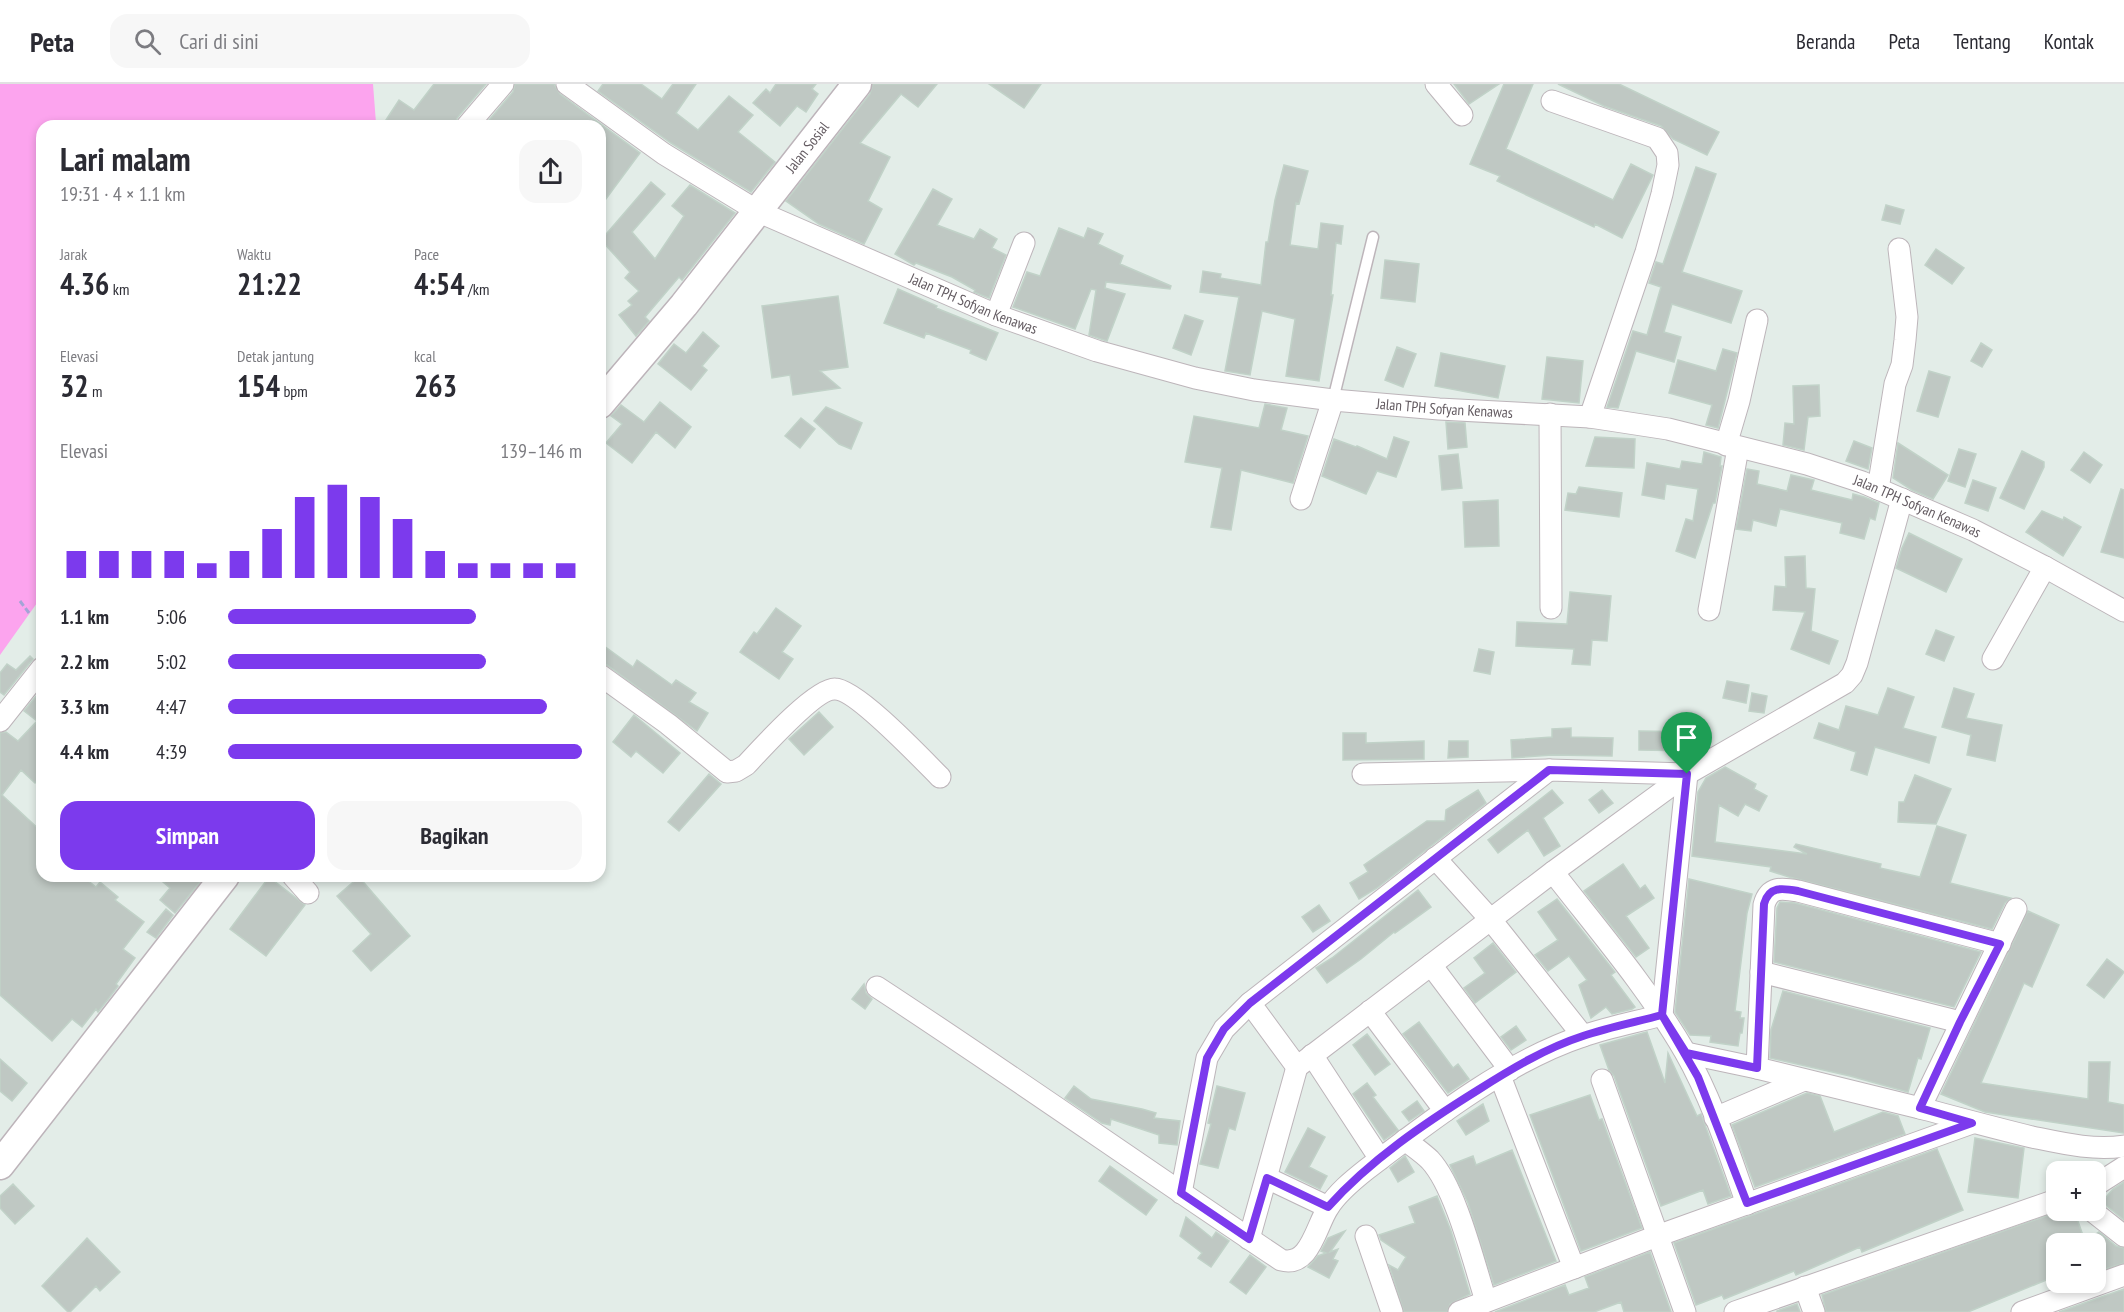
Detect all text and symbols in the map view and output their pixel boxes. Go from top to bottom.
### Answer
search box [110,14,530,68]
text: Peta [30,23,74,60]
icon: search [131,25,164,58]
text: Cari di sini [179,27,259,55]
text: Beranda [1796,28,1856,55]
text: Peta [1889,28,1920,55]
text: Tentang [1953,28,2011,55]
text: Kontak [2044,28,2094,55]
street label: Jalan Sosial [780,117,833,177]
text: Lari malam [60,137,191,180]
button: share [519,140,582,203]
text: 19:31 · 4 × 1.1 km [60,181,185,207]
text: Jarak [60,244,87,264]
text: Waktu [237,244,271,264]
text: Pace [414,244,439,264]
text: 4.36 [60,264,109,303]
text: 21:22 [237,264,302,303]
text: 4:54 [414,264,465,303]
street label: Jalan TPH Sofyan Kenawas [905,268,1040,338]
text: km [109,279,129,299]
text: /km [465,279,489,299]
text: Elevasi [60,346,98,366]
text: Detak jantung [237,346,314,366]
text: kcal [414,346,436,366]
text: 32 [60,366,89,405]
text: 154 [237,366,280,405]
text: 263 [414,366,457,405]
text: m [89,381,103,401]
text: bpm [280,381,308,401]
street label: Jalan TPH Sofyan Kenawas [1375,394,1513,422]
text: Elevasi [60,438,108,464]
text: 139–146 m [500,438,582,464]
street label: Jalan TPH Sofyan Kenawas [1850,470,1984,542]
text: 1.1 km [60,604,109,630]
text: 5:06 [156,604,187,630]
text: 2.2 km [60,649,109,675]
text: 5:02 [156,649,187,675]
text: 3.3 km [60,694,109,720]
text: 4:47 [156,694,187,720]
pin [1661,712,1712,774]
icon: arrive [1670,721,1703,754]
text: 4.4 km [60,739,109,765]
text: 4:39 [156,739,187,765]
button: Simpan [60,801,315,870]
button: Bagikan [327,801,582,870]
map controls [2046,1161,2106,1293]
button: + [2046,1161,2106,1221]
button: − [2046,1233,2106,1293]

